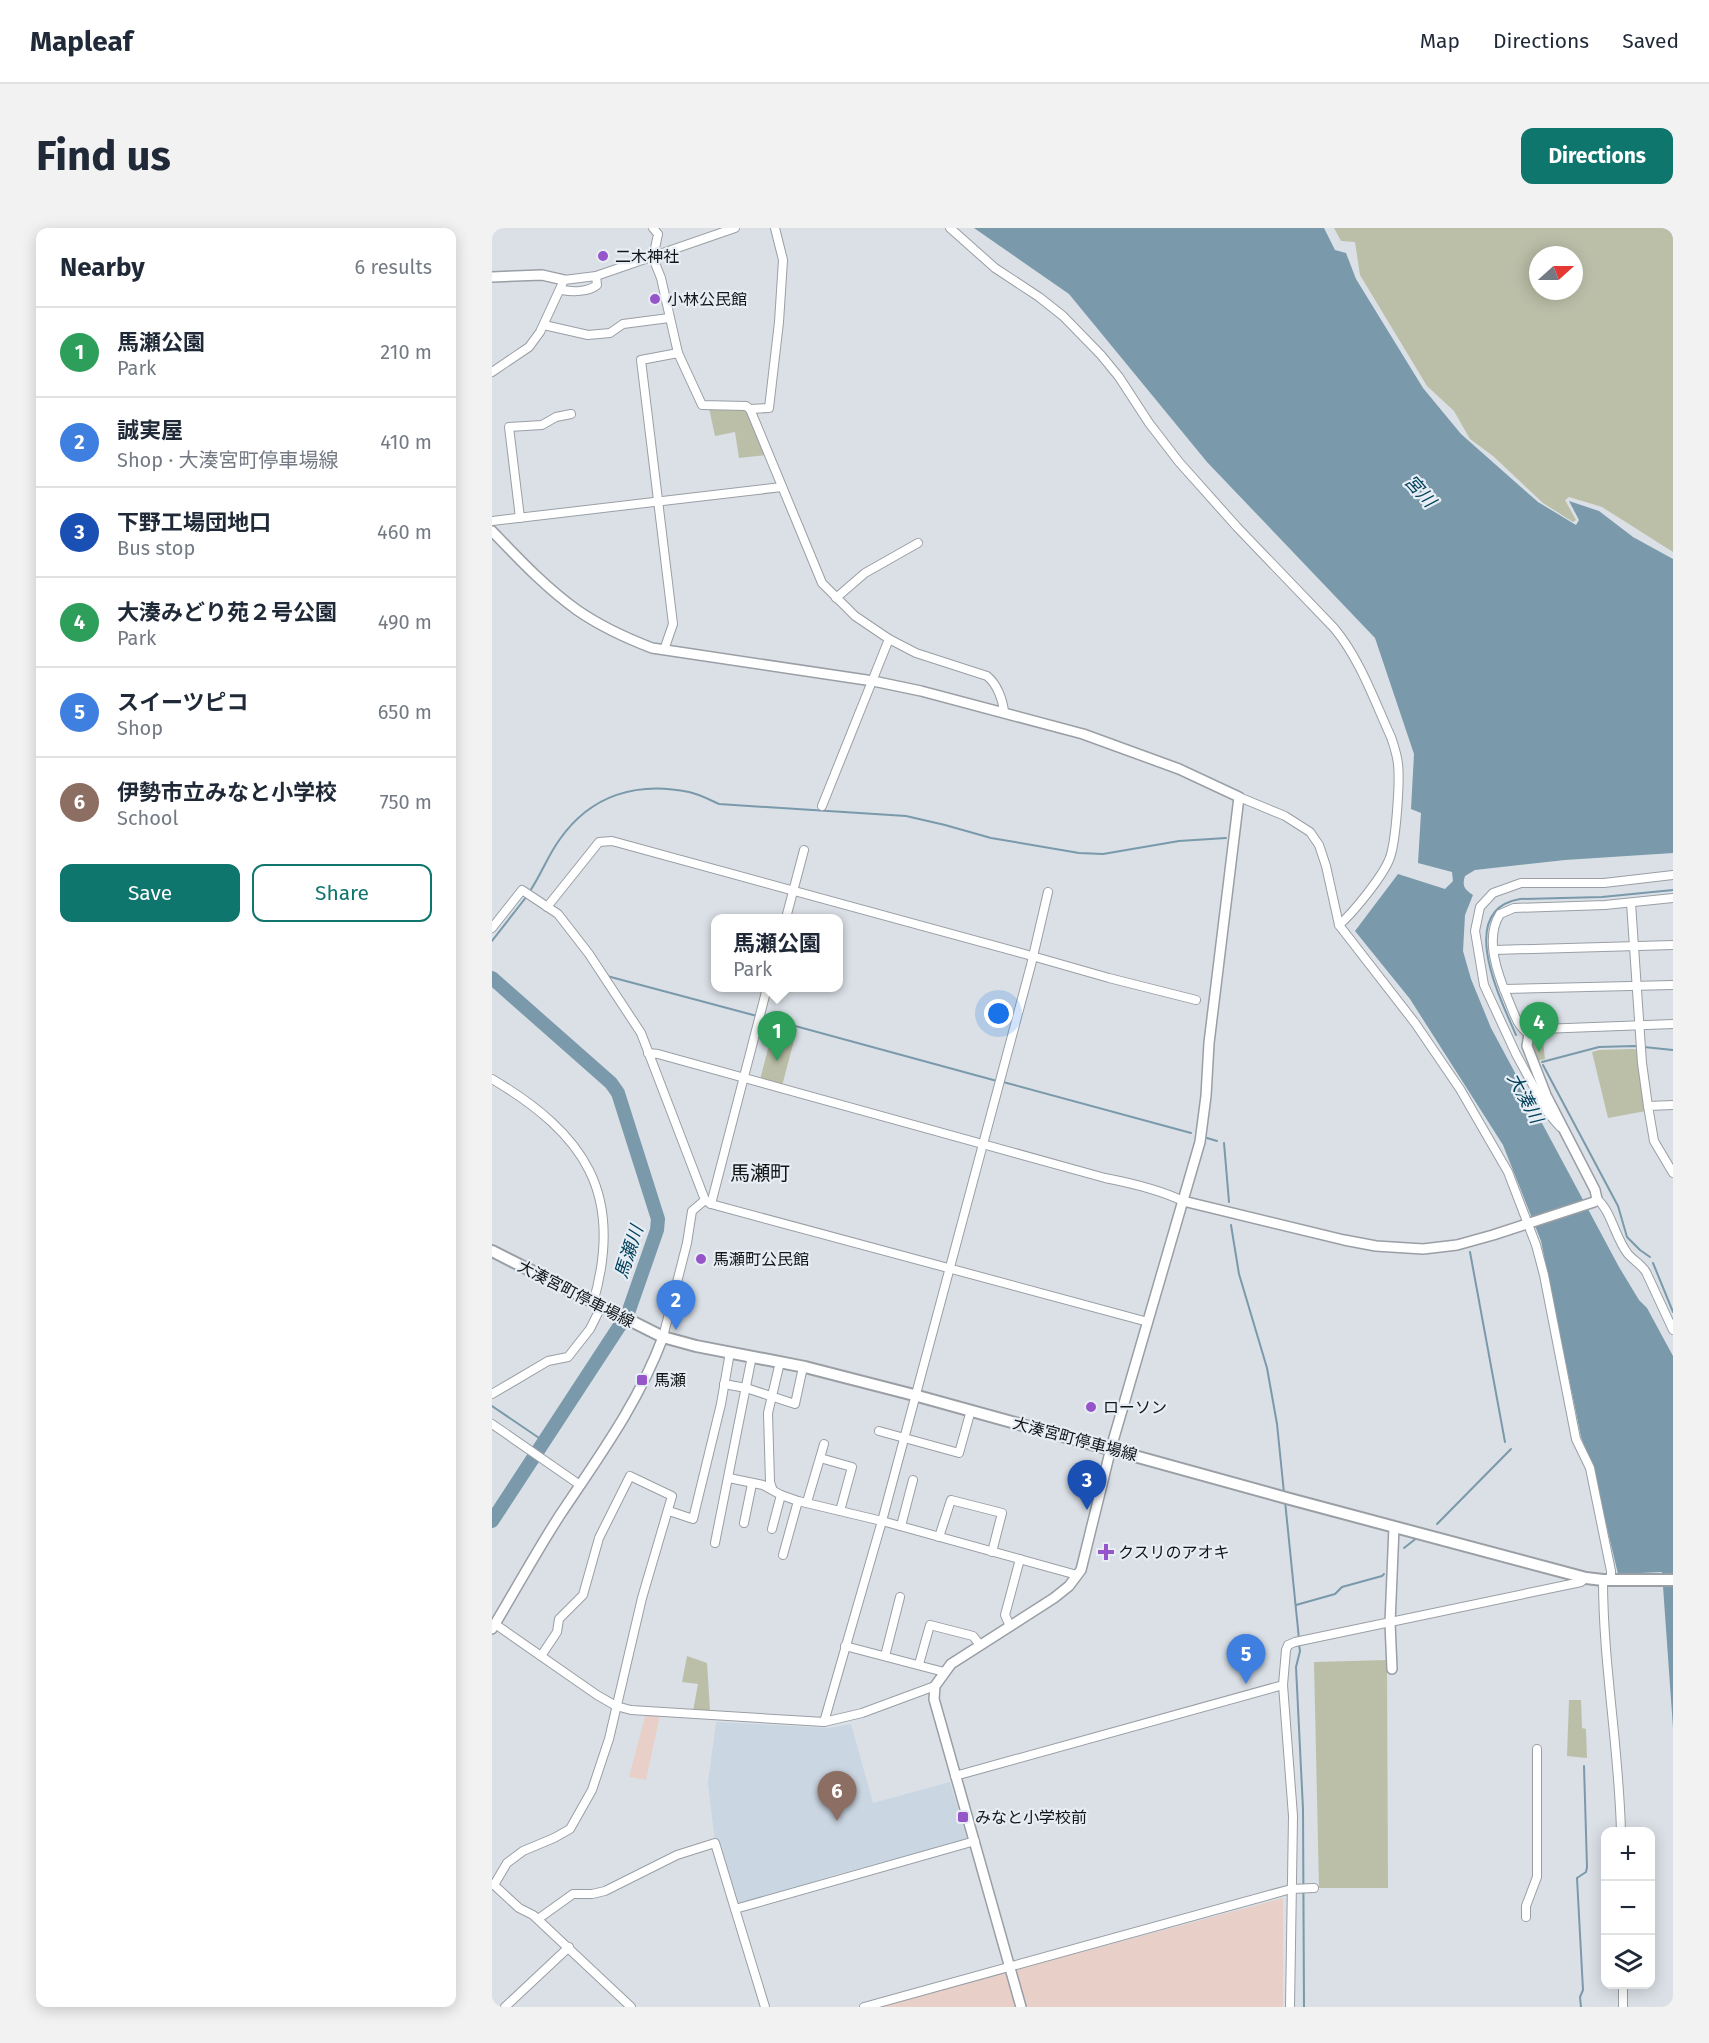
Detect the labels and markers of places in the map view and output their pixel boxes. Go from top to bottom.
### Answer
place label: 二木神社 [615,247,679,266]
marker: 二木神社 [596,249,610,263]
place label: 小林公民館 [667,290,747,309]
marker: 小林公民館 [648,292,662,306]
pin: 4 [1520,1002,1558,1052]
pin: 1 [758,1012,796,1061]
place label: 馬瀬町公民館 [713,1250,809,1269]
marker: 馬瀬町公民館 [694,1252,708,1266]
pin: 2 [656,1280,696,1330]
place label: 馬瀬 [654,1371,686,1390]
marker: 馬瀬 [635,1373,649,1387]
place label: ローソン [1103,1398,1167,1417]
marker: ローソン [1084,1400,1098,1414]
pin: 3 [1068,1460,1106,1510]
place label: クスリのアオキ [1118,1543,1230,1562]
marker: クスリのアオキ [1099,1545,1113,1559]
pin: 5 [1226,1634,1266,1684]
pin: 6 [818,1772,856,1821]
place label: みなと小学校前 [975,1808,1087,1827]
marker: みなと小学校前 [956,1810,970,1824]

